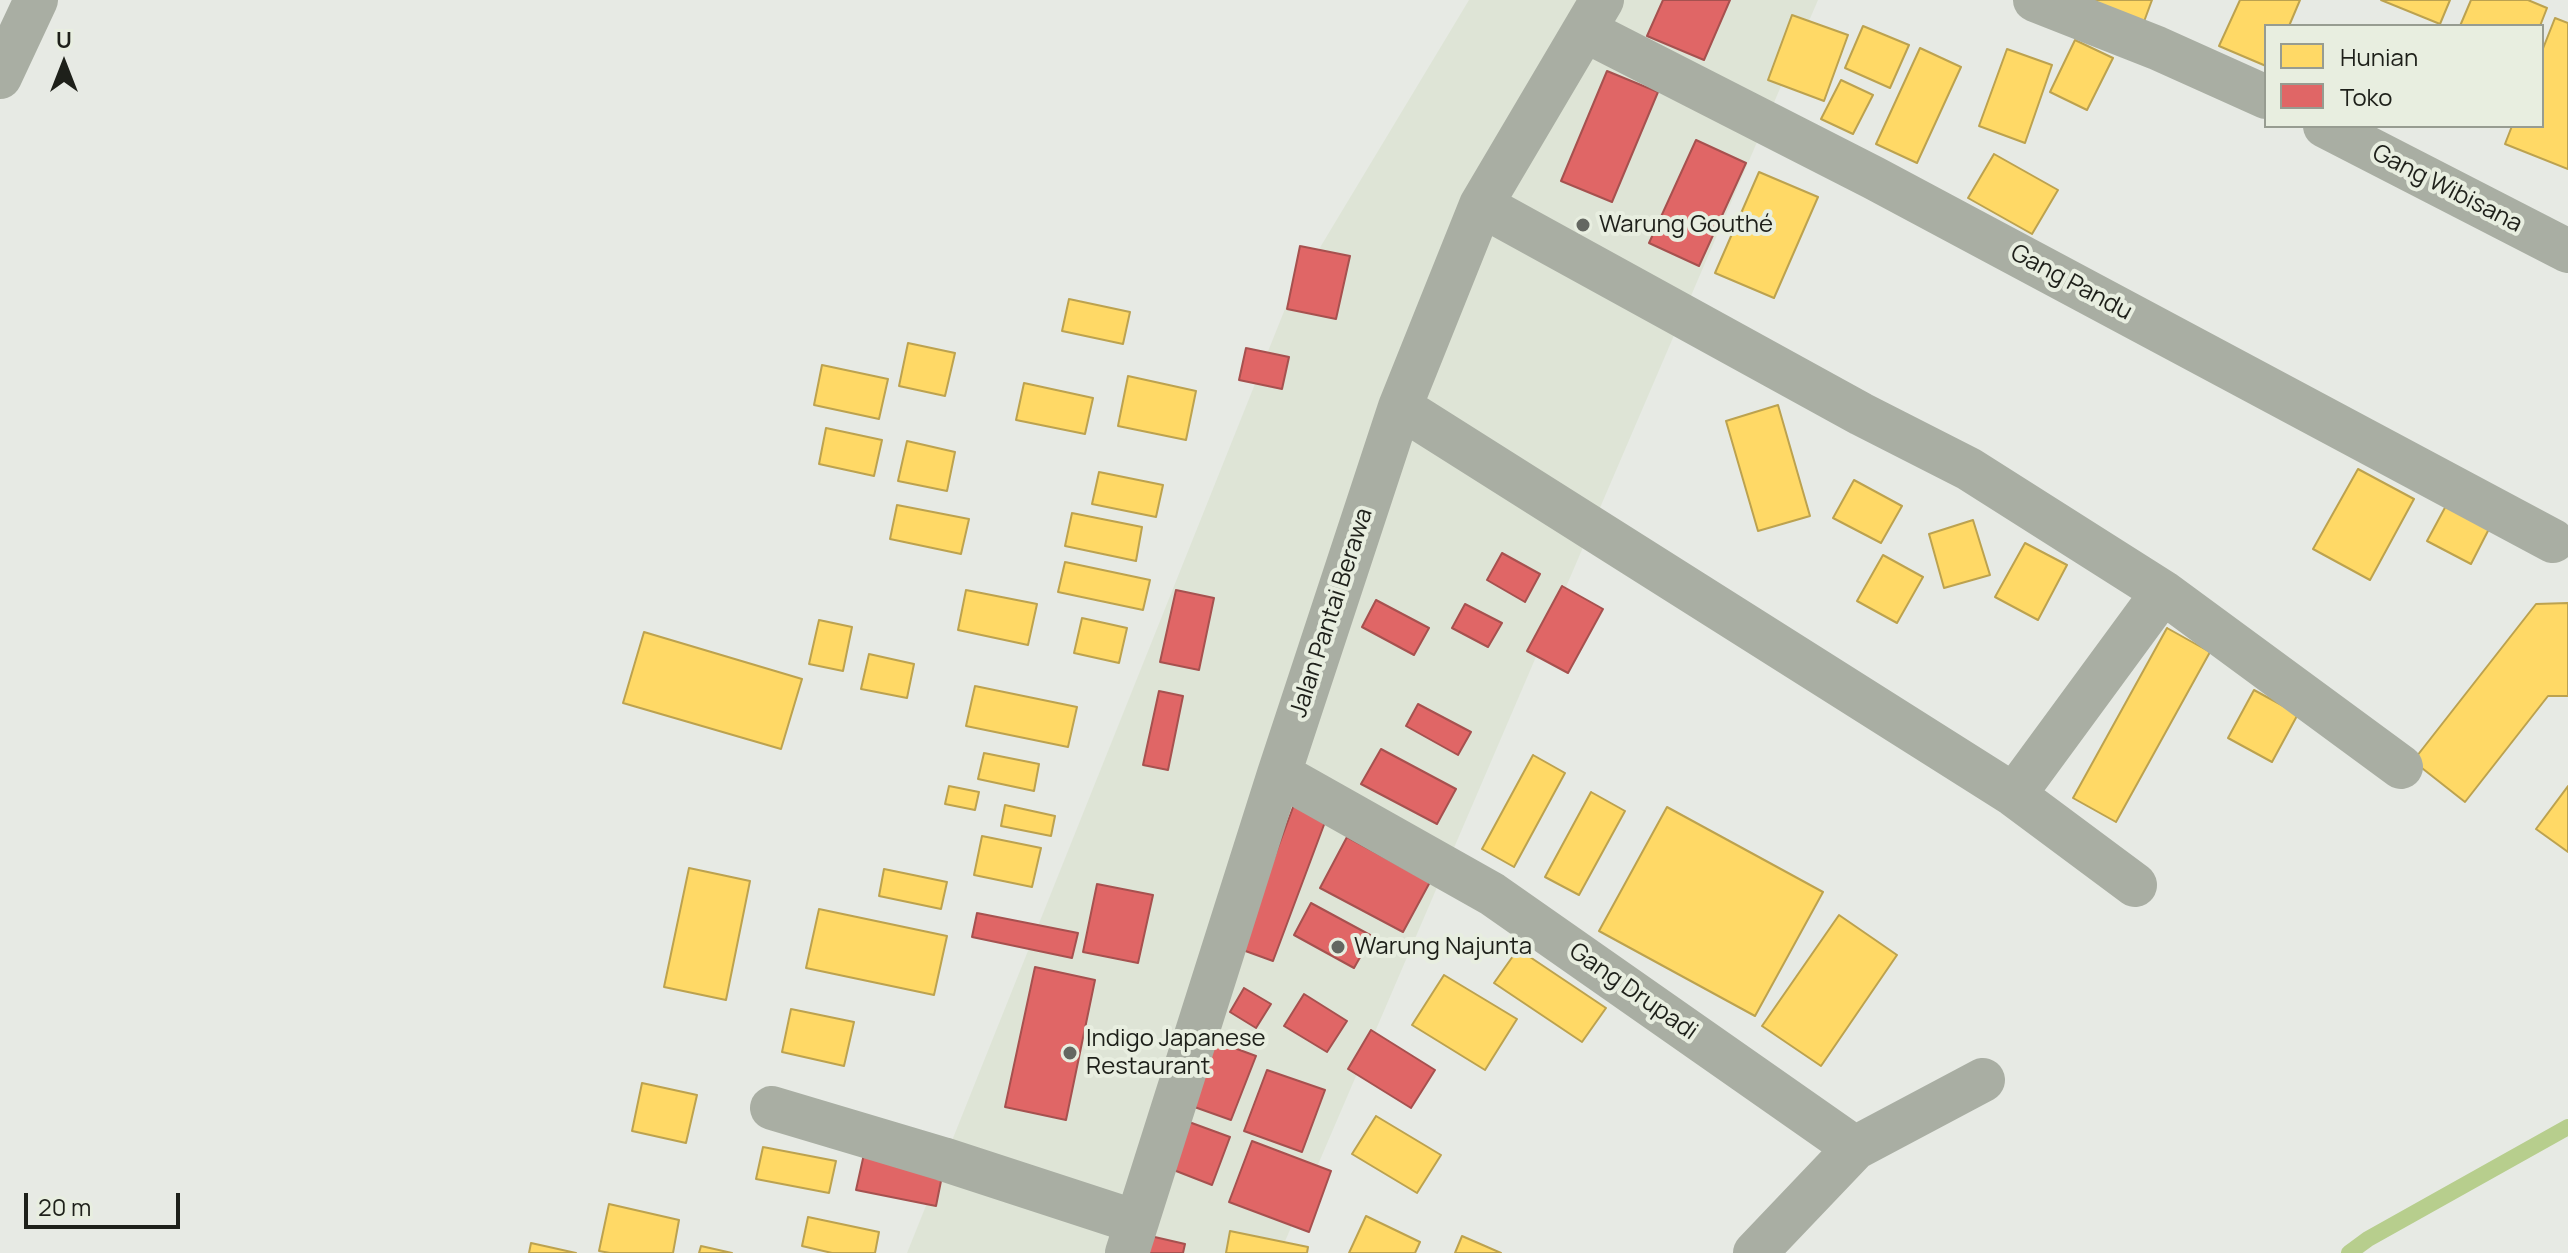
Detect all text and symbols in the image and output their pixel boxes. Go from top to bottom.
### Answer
north arrow [24,24,104,104]
legend [2264,24,2544,128]
text: U [56,25,72,55]
text: Hunian [2340,40,2418,73]
text: Toko [2340,80,2392,113]
street label: Gang Wibisana [2367,139,2527,239]
place label: Warung Gouthé [1599,211,1773,239]
marker: Warung Gouthé [1574,216,1592,234]
street label: Gang Pandu [2005,239,2137,327]
street label: Jalan Pantai Berawa [1285,505,1379,721]
place label: Warung Najunta [1354,933,1532,961]
street label: Gang Drupadi [1563,937,1703,1047]
marker: Warung Najunta [1329,938,1347,956]
place label: Indigo Japanese Restaurant [1086,1025,1266,1081]
marker: Indigo Japanese Restaurant [1061,1044,1079,1062]
scale bar [28,1177,184,1227]
text: 20 m [38,1190,91,1223]

